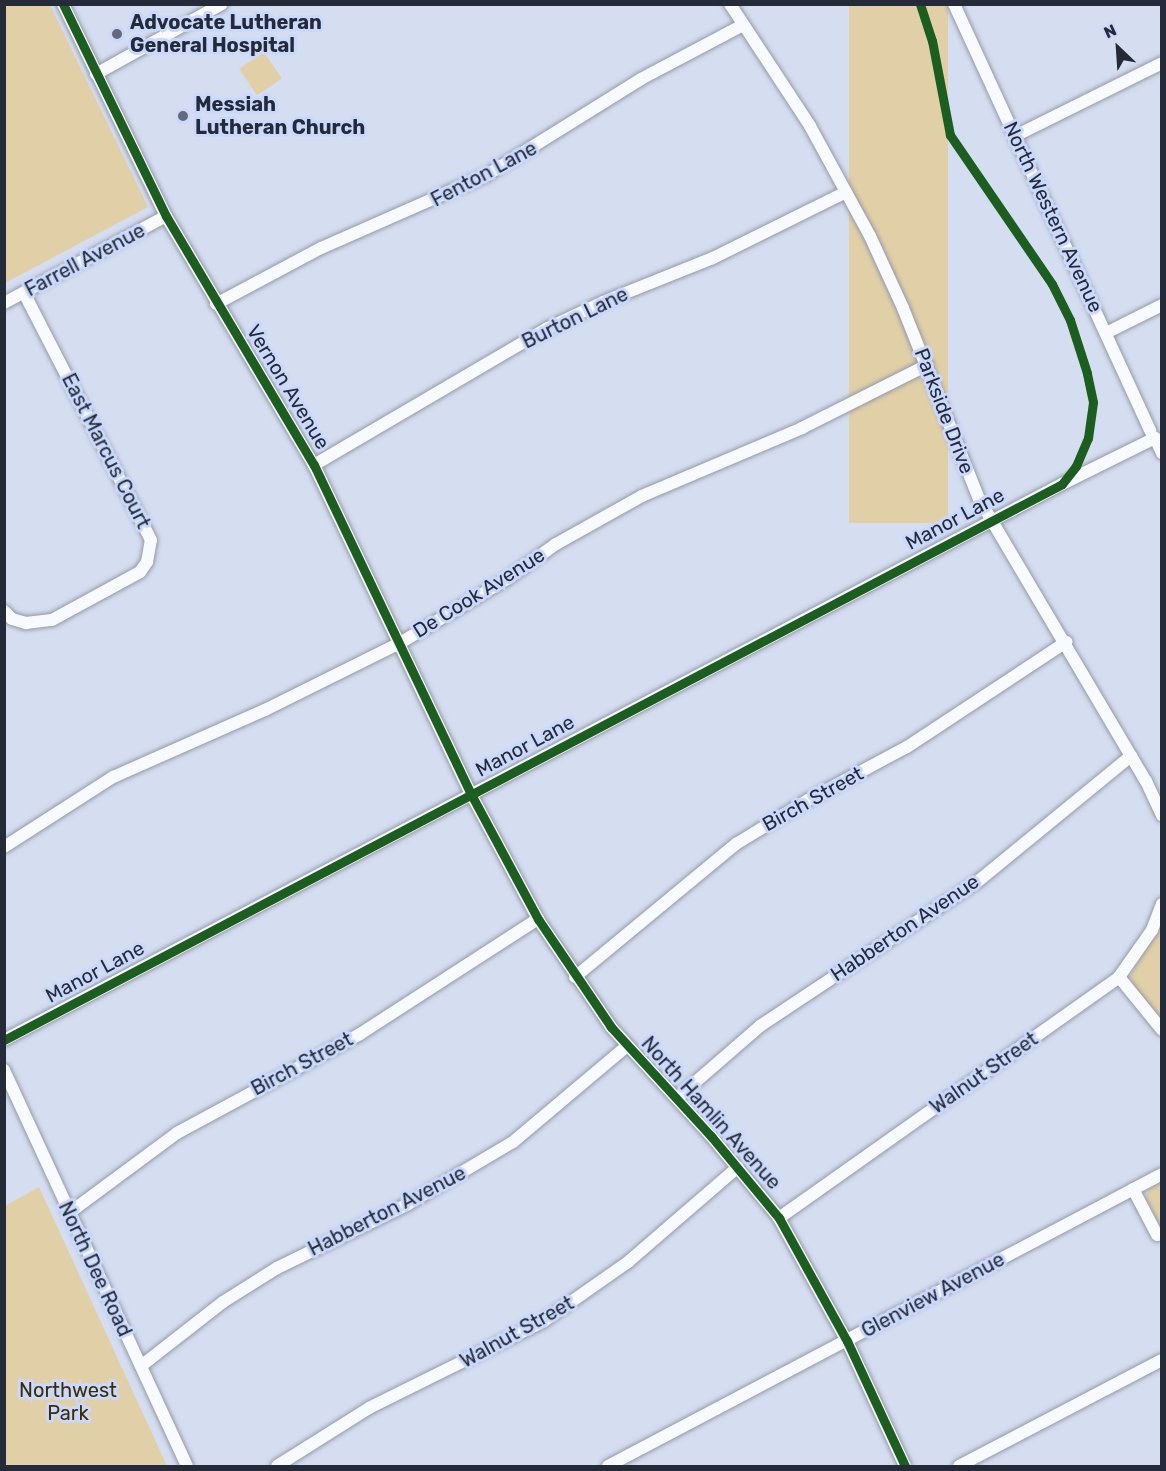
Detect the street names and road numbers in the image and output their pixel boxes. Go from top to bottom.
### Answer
street label: North Western Avenue [998,117,1108,317]
street label: Fenton Lane [427,136,541,212]
street label: Farrell Avenue [21,218,149,302]
street label: Burton Lane [518,282,632,354]
street label: Vernon Avenue [241,320,335,454]
street label: Parkside Drive [909,345,979,477]
street label: East Marcus Court [57,369,155,533]
street label: Manor Lane [901,483,1009,555]
street label: De Cook Avenue [408,543,550,643]
street label: Manor Lane [471,710,579,782]
street label: Birch Street [758,761,868,837]
street label: Habberton Avenue [826,869,984,987]
street label: Manor Lane [41,936,149,1008]
street label: Birch Street [247,1027,357,1101]
street label: Walnut Street [925,1027,1043,1119]
street label: North Hamlin Avenue [636,1031,786,1195]
street label: Habberton Avenue [304,1161,470,1261]
street label: North Dee Road [53,1198,137,1340]
street label: Glenview Avenue [857,1247,1009,1343]
street label: Walnut Street [456,1291,578,1373]

